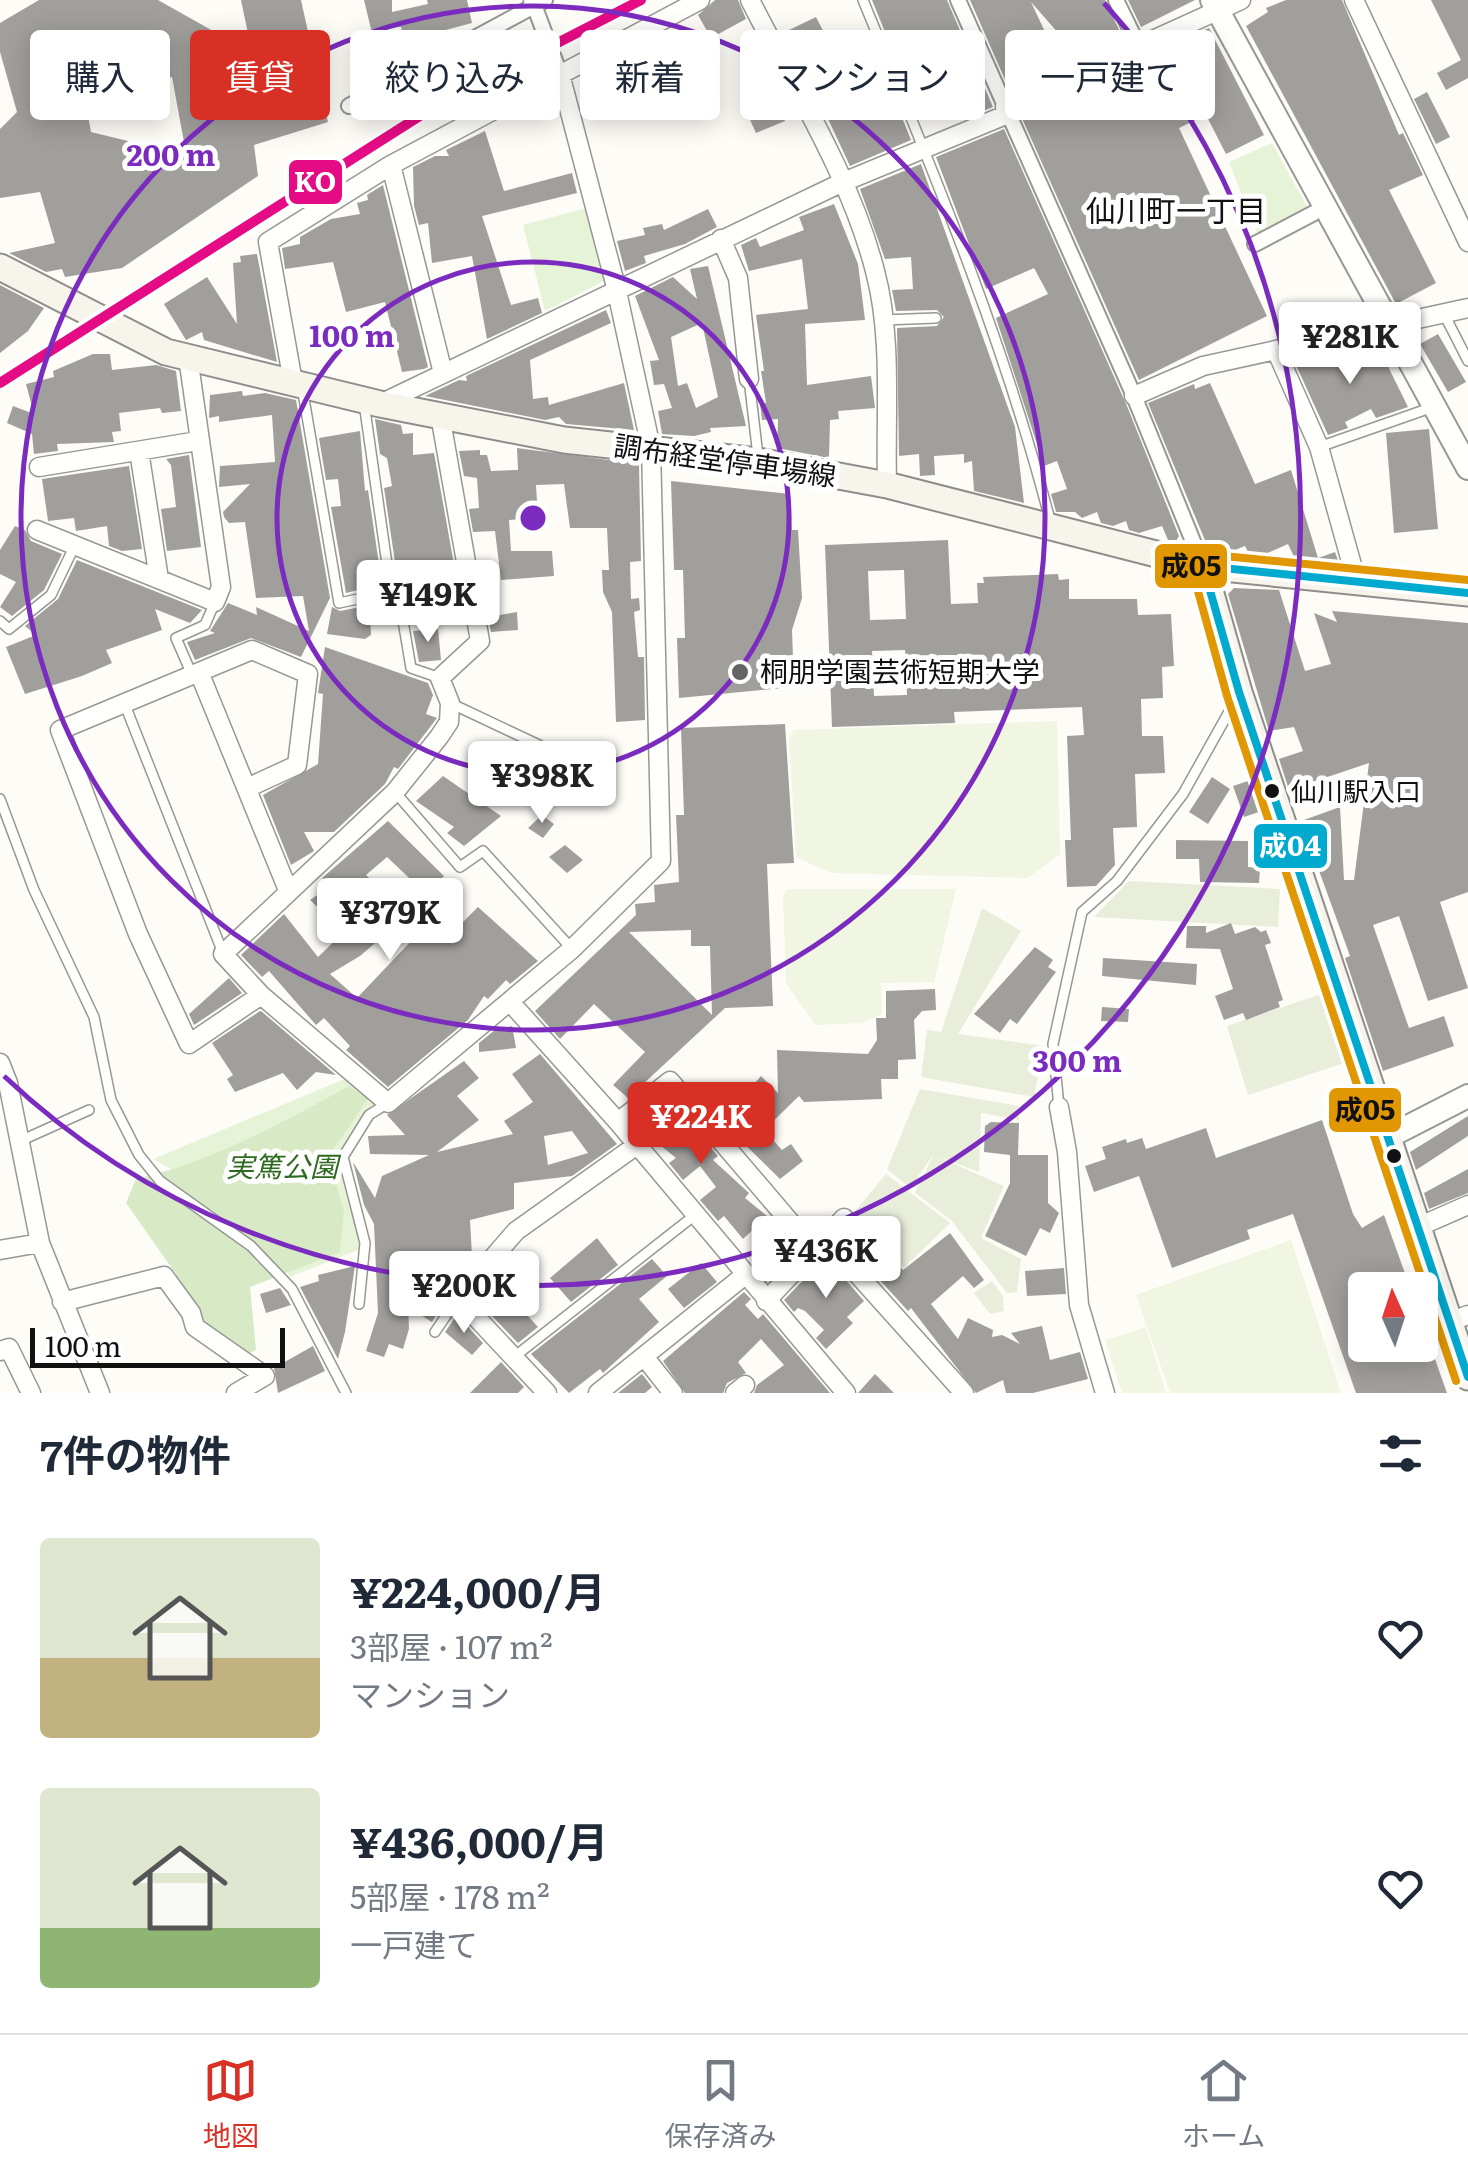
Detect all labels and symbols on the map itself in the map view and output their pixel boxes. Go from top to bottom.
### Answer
text: 200 m [127,131,216,175]
line badge: KO [287,158,344,206]
text: KO [294,159,336,201]
district label: 仙川町一丁目 [1086,187,1266,231]
pin: ¥281K [1280,302,1420,387]
text: 100 m [309,312,395,356]
street label: 調布経堂停車場線 [611,423,839,495]
centre of rings [515,500,551,536]
line badge: 成05 [1153,542,1229,590]
text: 成05 [1161,543,1221,585]
pin: ¥149K [358,560,498,645]
place label: 桐朋学園芸術短期大学 [760,649,1040,691]
marker: 桐朋学園芸術短期大学 [729,661,751,683]
pin: ¥398K [472,741,612,826]
place label: 仙川駅入口 [1291,770,1421,809]
marker: 仙川駅入口 [1262,781,1282,801]
line badge: 成04 [1252,822,1329,870]
text: 成04 [1259,823,1321,865]
pin: ¥379K [320,878,460,963]
text: 300 m [1032,1037,1122,1081]
pin: ¥224K [631,1082,771,1167]
line badge: 成05 [1327,1086,1403,1134]
text: 成05 [1335,1087,1395,1129]
park label: 実篤公園 [226,1144,342,1186]
unlabelled marker [1384,1146,1404,1166]
pin: ¥436K [756,1216,896,1301]
pin: ¥200K [394,1251,534,1336]
north arrow [1348,1272,1438,1362]
scale bar [30,1323,285,1368]

